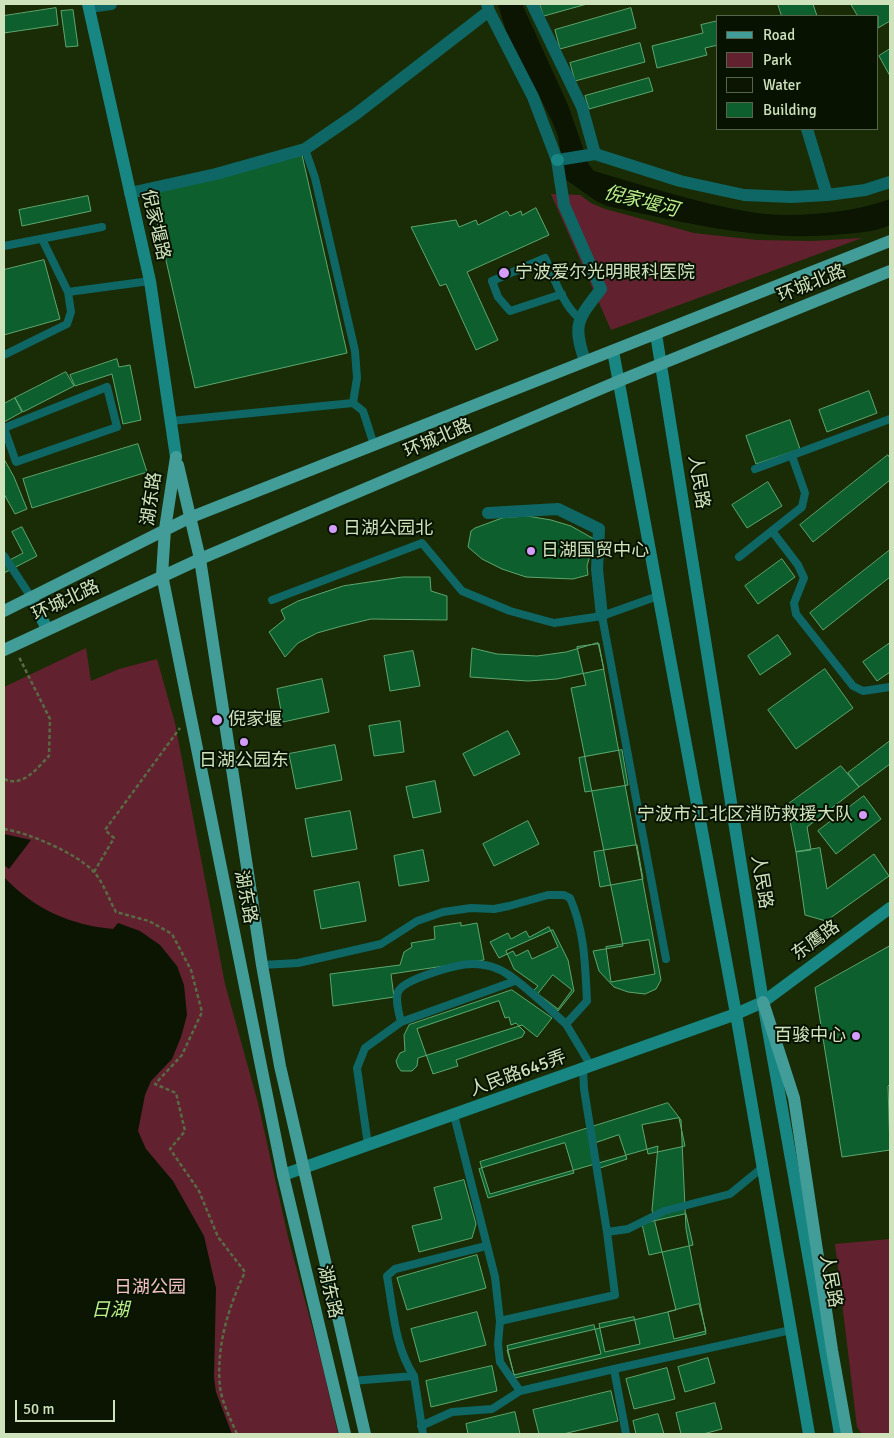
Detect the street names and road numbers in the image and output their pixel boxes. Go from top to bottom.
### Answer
street label: 倪家堰路 [136,187,174,263]
street label: 环城北路 [775,261,849,307]
street label: 环城北路 [401,415,475,463]
street label: 人民路 [683,454,713,510]
street label: 湖东路 [138,471,166,527]
street label: 环城北路 [29,576,103,626]
street label: 人民路 [746,854,776,910]
street label: 湖东路 [229,868,261,926]
street label: 东鹰路 [788,916,844,966]
street label: 人民路645弄 [467,1047,569,1101]
street label: 人民路 [815,1253,845,1309]
street label: 湖东路 [312,1263,346,1321]

